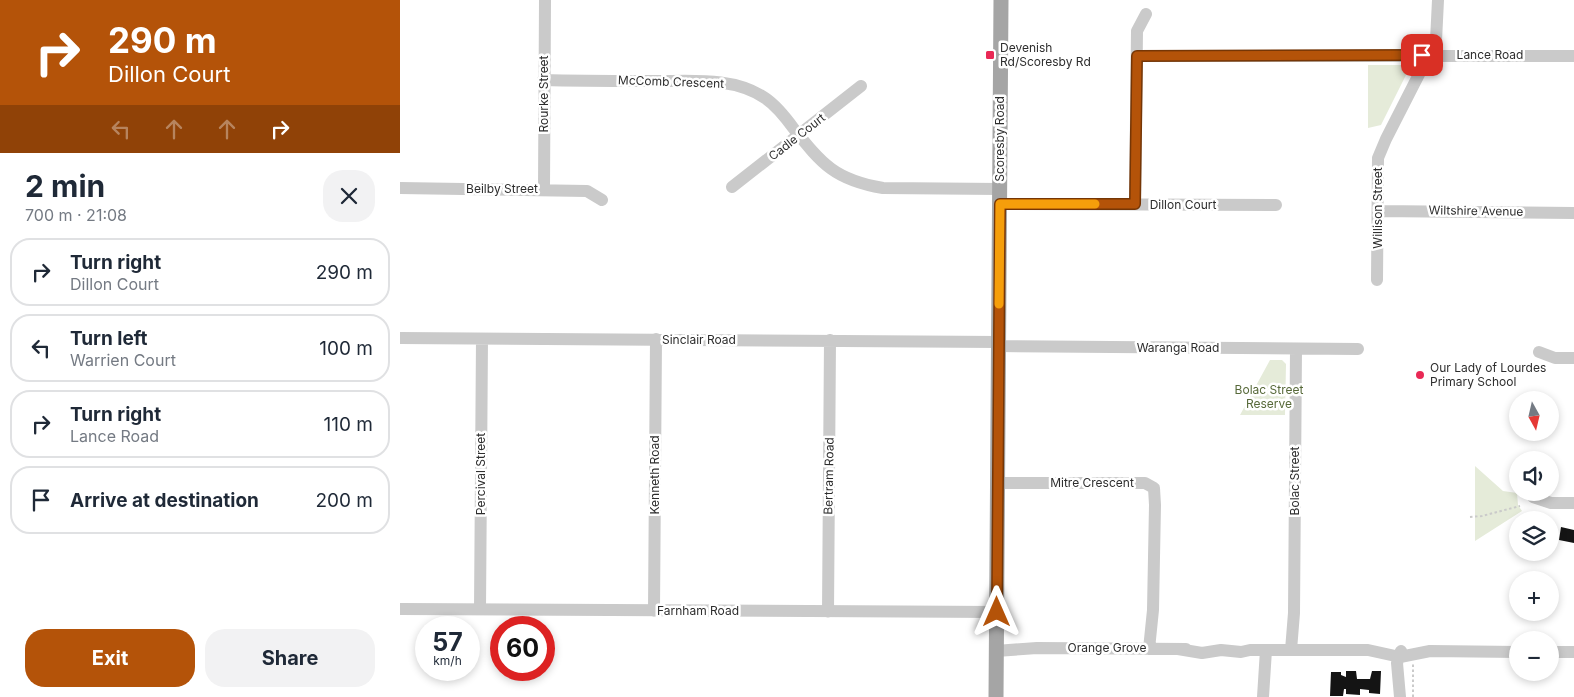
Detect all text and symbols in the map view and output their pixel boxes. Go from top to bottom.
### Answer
text: 290 m [108,19,217,61]
icon: right [25,20,90,85]
pin [1401,34,1443,76]
place label: Devenish Rd/Scoresby Rd [1000,40,1091,69]
icon: arrive [1408,41,1436,69]
street label: Lance Road [1457,47,1523,62]
marker: Devenish Rd/Scoresby Rd [984,49,996,61]
street label: Rourke Street [536,55,551,133]
text: Dillon Court [108,61,230,87]
street label: McComb Crescent [618,72,724,91]
street label: Scoresby Road [992,96,1007,182]
street label: Cadle Court [765,110,828,163]
icon: left [107,115,135,143]
icon: ahead [160,115,188,143]
icon: ahead [213,115,241,143]
icon: right [266,115,294,143]
street label: Willison Street [1370,167,1385,249]
text: 2 min [25,168,105,204]
button: close [323,170,375,222]
street label: Beilby Street [466,181,538,196]
street label: Dillon Court [1150,197,1216,212]
street label: Wiltshire Avenue [1428,202,1524,219]
text: 700 m · 21:08 [25,205,127,225]
text: Turn right [70,251,161,274]
icon: right [27,258,55,286]
text: 290 m [316,261,373,284]
text: Dillon Court [70,274,159,294]
text: Turn left [70,327,148,350]
street label: Sinclair Road [662,332,736,347]
icon: left [27,334,55,362]
text: 100 m [319,337,373,360]
street label: Waranga Road [1137,340,1219,355]
text: Warrien Court [70,350,176,370]
place label: Our Lady of Lourdes Primary School [1430,360,1546,389]
marker: Our Lady of Lourdes Primary School [1414,369,1426,381]
park label: Bolac Street Reserve [1235,382,1303,411]
north arrow [1509,391,1559,441]
map controls [1509,391,1559,681]
text: Turn right [70,403,161,426]
icon: right [27,410,55,438]
text: 110 m [324,413,373,436]
text: Lance Road [70,426,159,446]
street label: Percival Street [473,433,488,515]
street label: Kenneth Road [647,435,662,515]
street label: Bertram Road [820,437,837,515]
street label: Bolac Street [1287,447,1302,515]
button: sound [1509,451,1559,501]
street label: Mitre Crescent [1050,475,1134,490]
icon: arrive [27,486,55,514]
text: Arrive at destination [70,489,259,512]
text: 200 m [315,489,373,512]
button: layers [1509,511,1559,561]
button: + [1509,571,1559,621]
position arrow [970,585,1022,637]
street label: Farnham Road [657,603,739,618]
speed limit sign: 60 [490,616,555,681]
text: 57 [432,627,463,657]
button: Exit [25,629,195,687]
button: Share [205,629,375,687]
button: − [1509,631,1559,681]
street label: Orange Grove [1068,640,1147,655]
text: km/h [433,653,462,668]

